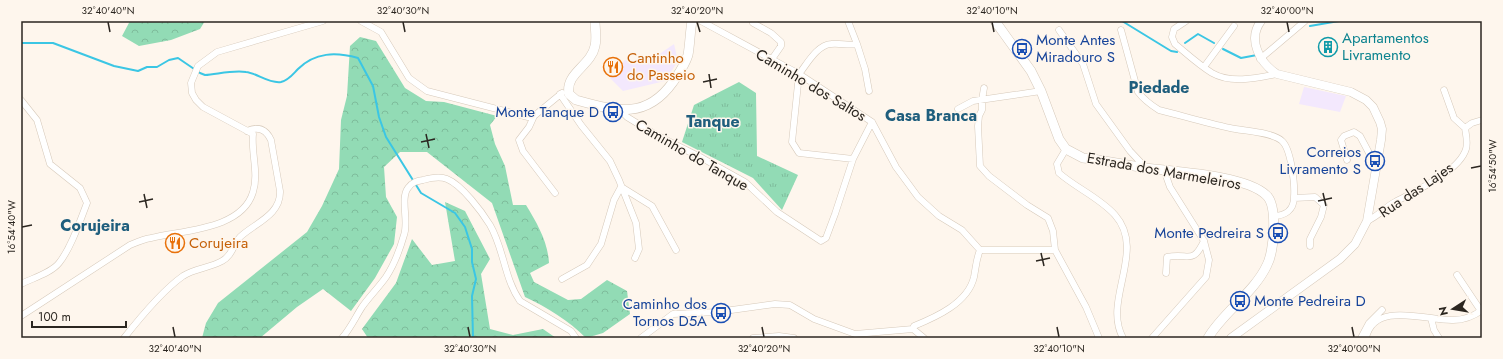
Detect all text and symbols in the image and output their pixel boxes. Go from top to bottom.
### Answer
text: 32°40'40"N [82,3,134,18]
text: 32°40'30"N [377,3,429,18]
text: 32°40'20"N [671,3,723,18]
text: 32°40'10"N [966,3,1018,18]
text: 32°40'00"N [1260,3,1314,18]
place label: Apartamentos Livramento [1342,27,1429,66]
place label: Monte Antes Miradouro S [1036,29,1115,68]
building icon: Apartamentos Livramento [1317,36,1339,58]
bus stop icon: Monte Antes Miradouro S [1011,38,1033,60]
street label: Caminho dos Saltos [752,43,870,127]
place label: Cantinho do Passeio [627,47,695,86]
restaurant icon: Cantinho do Passeio [602,56,624,78]
district label: Piedade [1128,76,1190,99]
place label: Monte Tanque D [496,101,599,123]
bus stop icon: Monte Tanque D [602,101,624,123]
district label: Casa Branca [885,104,977,127]
district label: Tanque [686,110,740,133]
street label: Caminho do Tanque [631,114,753,197]
text: 16°54'50"W [1485,139,1500,193]
place label: Correios Livramento S [1280,141,1361,180]
street label: Estrada dos Marmeleiros [1085,147,1243,195]
bus stop icon: Correios Livramento S [1364,150,1386,172]
street label: Rua das Lajes [1374,157,1458,223]
text: 16°54'40"W [4,200,19,254]
district label: Corujeira [60,214,130,237]
place label: Monte Pedreira S [1154,222,1264,244]
bus stop icon: Monte Pedreira S [1267,222,1289,244]
restaurant icon: Corujeira [164,232,186,254]
place label: Corujeira [189,232,248,254]
north arrow [1433,289,1473,329]
bus stop icon: Monte Pedreira D [1229,290,1251,312]
place label: Monte Pedreira D [1254,290,1366,312]
place label: Caminho dos Tornos D5A [623,293,707,332]
bus stop icon: Caminho dos Tornos D5A [710,302,732,324]
scale bar [32,303,126,329]
text: N [1434,305,1452,317]
text: 100 m [38,308,71,326]
text: 32°40'40"N [149,341,201,356]
text: 32°40'30"N [444,341,496,356]
text: 32°40'20"N [738,341,790,356]
text: 32°40'10"N [1033,341,1085,356]
text: 32°40'00"N [1327,341,1381,356]

